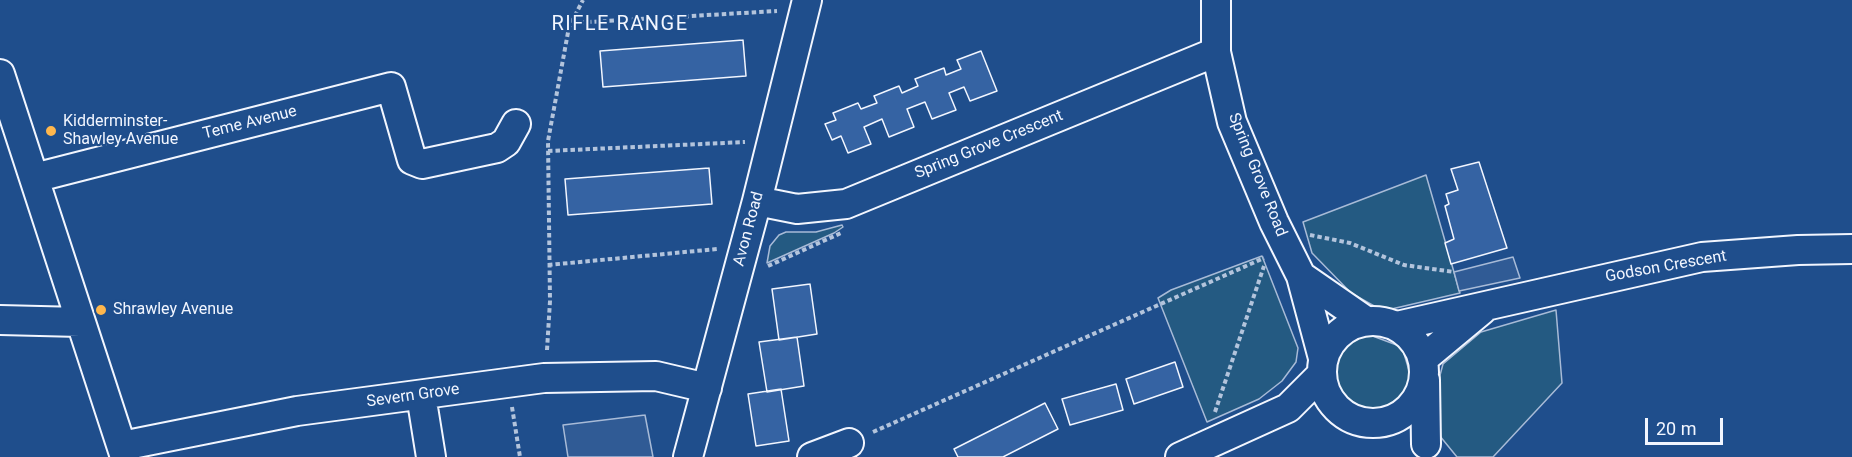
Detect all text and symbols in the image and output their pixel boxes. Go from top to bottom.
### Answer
district label: RIFLE RANGE [551,13,689,37]
street label: Teme Avenue [201,102,299,144]
street label: Spring Grove Crescent [912,106,1066,184]
street label: Spring Grove Road [1223,110,1291,240]
place label: Kidderminster- Shawley Avenue [63,112,178,150]
marker: Kidderminster- Shawley Avenue [44,124,58,138]
street label: Avon Road [730,190,768,268]
street label: Godson Crescent [1604,247,1728,287]
place label: Shrawley Avenue [113,300,233,320]
marker: Shrawley Avenue [94,303,108,317]
street label: Severn Grove [365,380,461,412]
scale bar [1648,406,1726,444]
text: 20 m [1656,418,1696,439]

